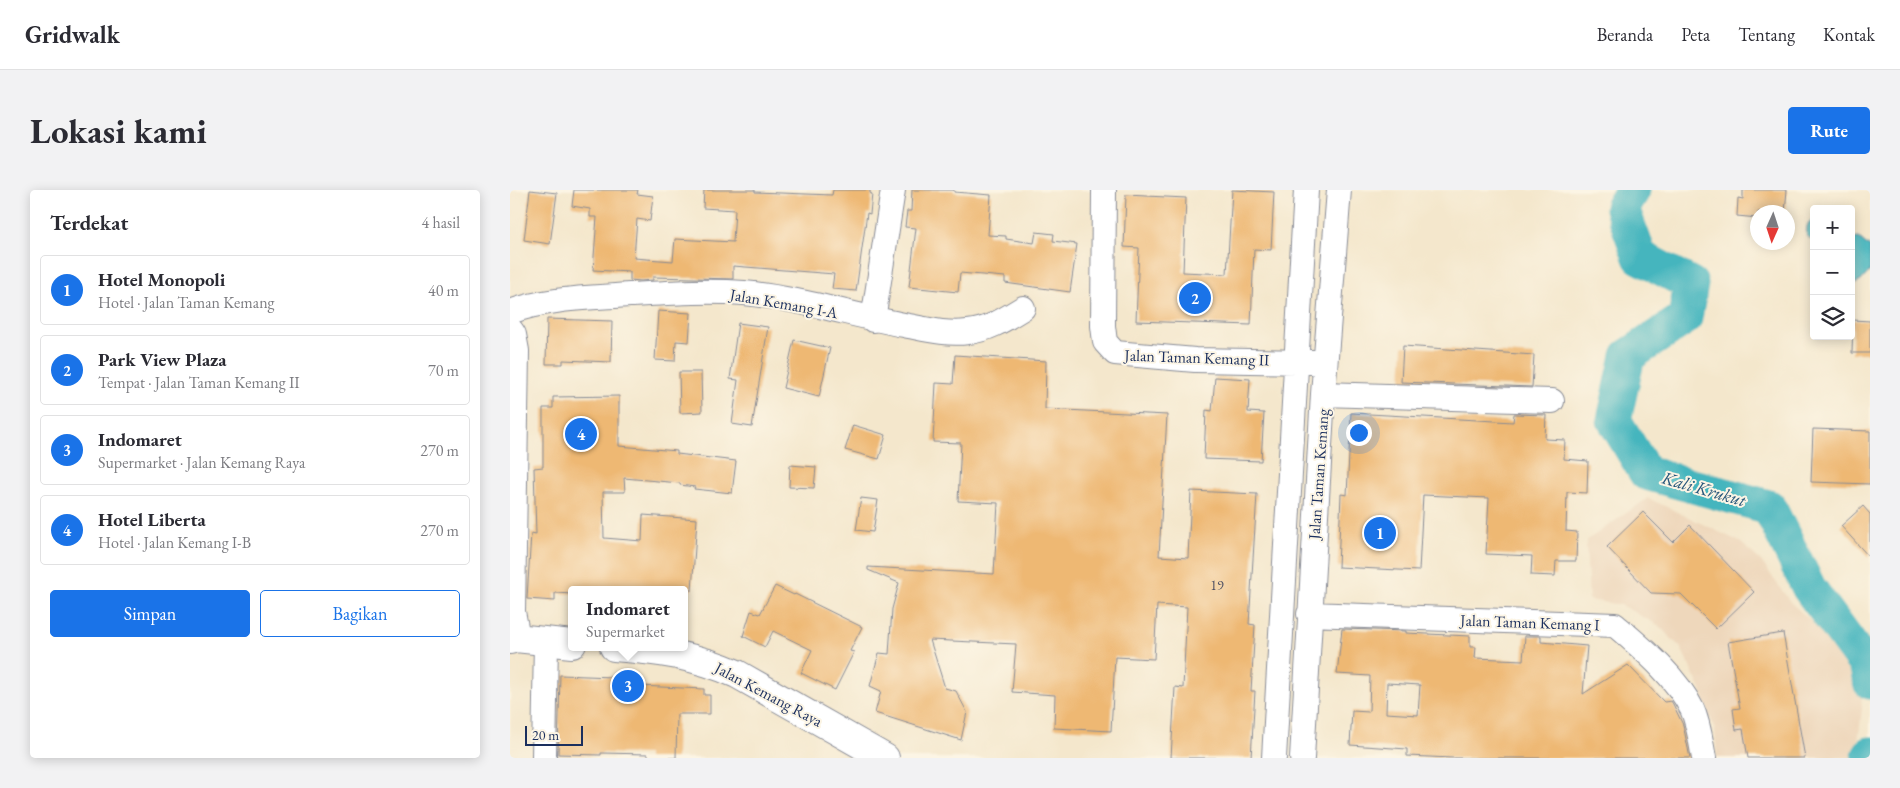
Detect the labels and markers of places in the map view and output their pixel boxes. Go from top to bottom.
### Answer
pin: 2 [1179,279,1211,317]
pin: 4 [565,415,597,453]
pin: 1 [1364,514,1396,552]
pin: 3 [612,667,644,705]

